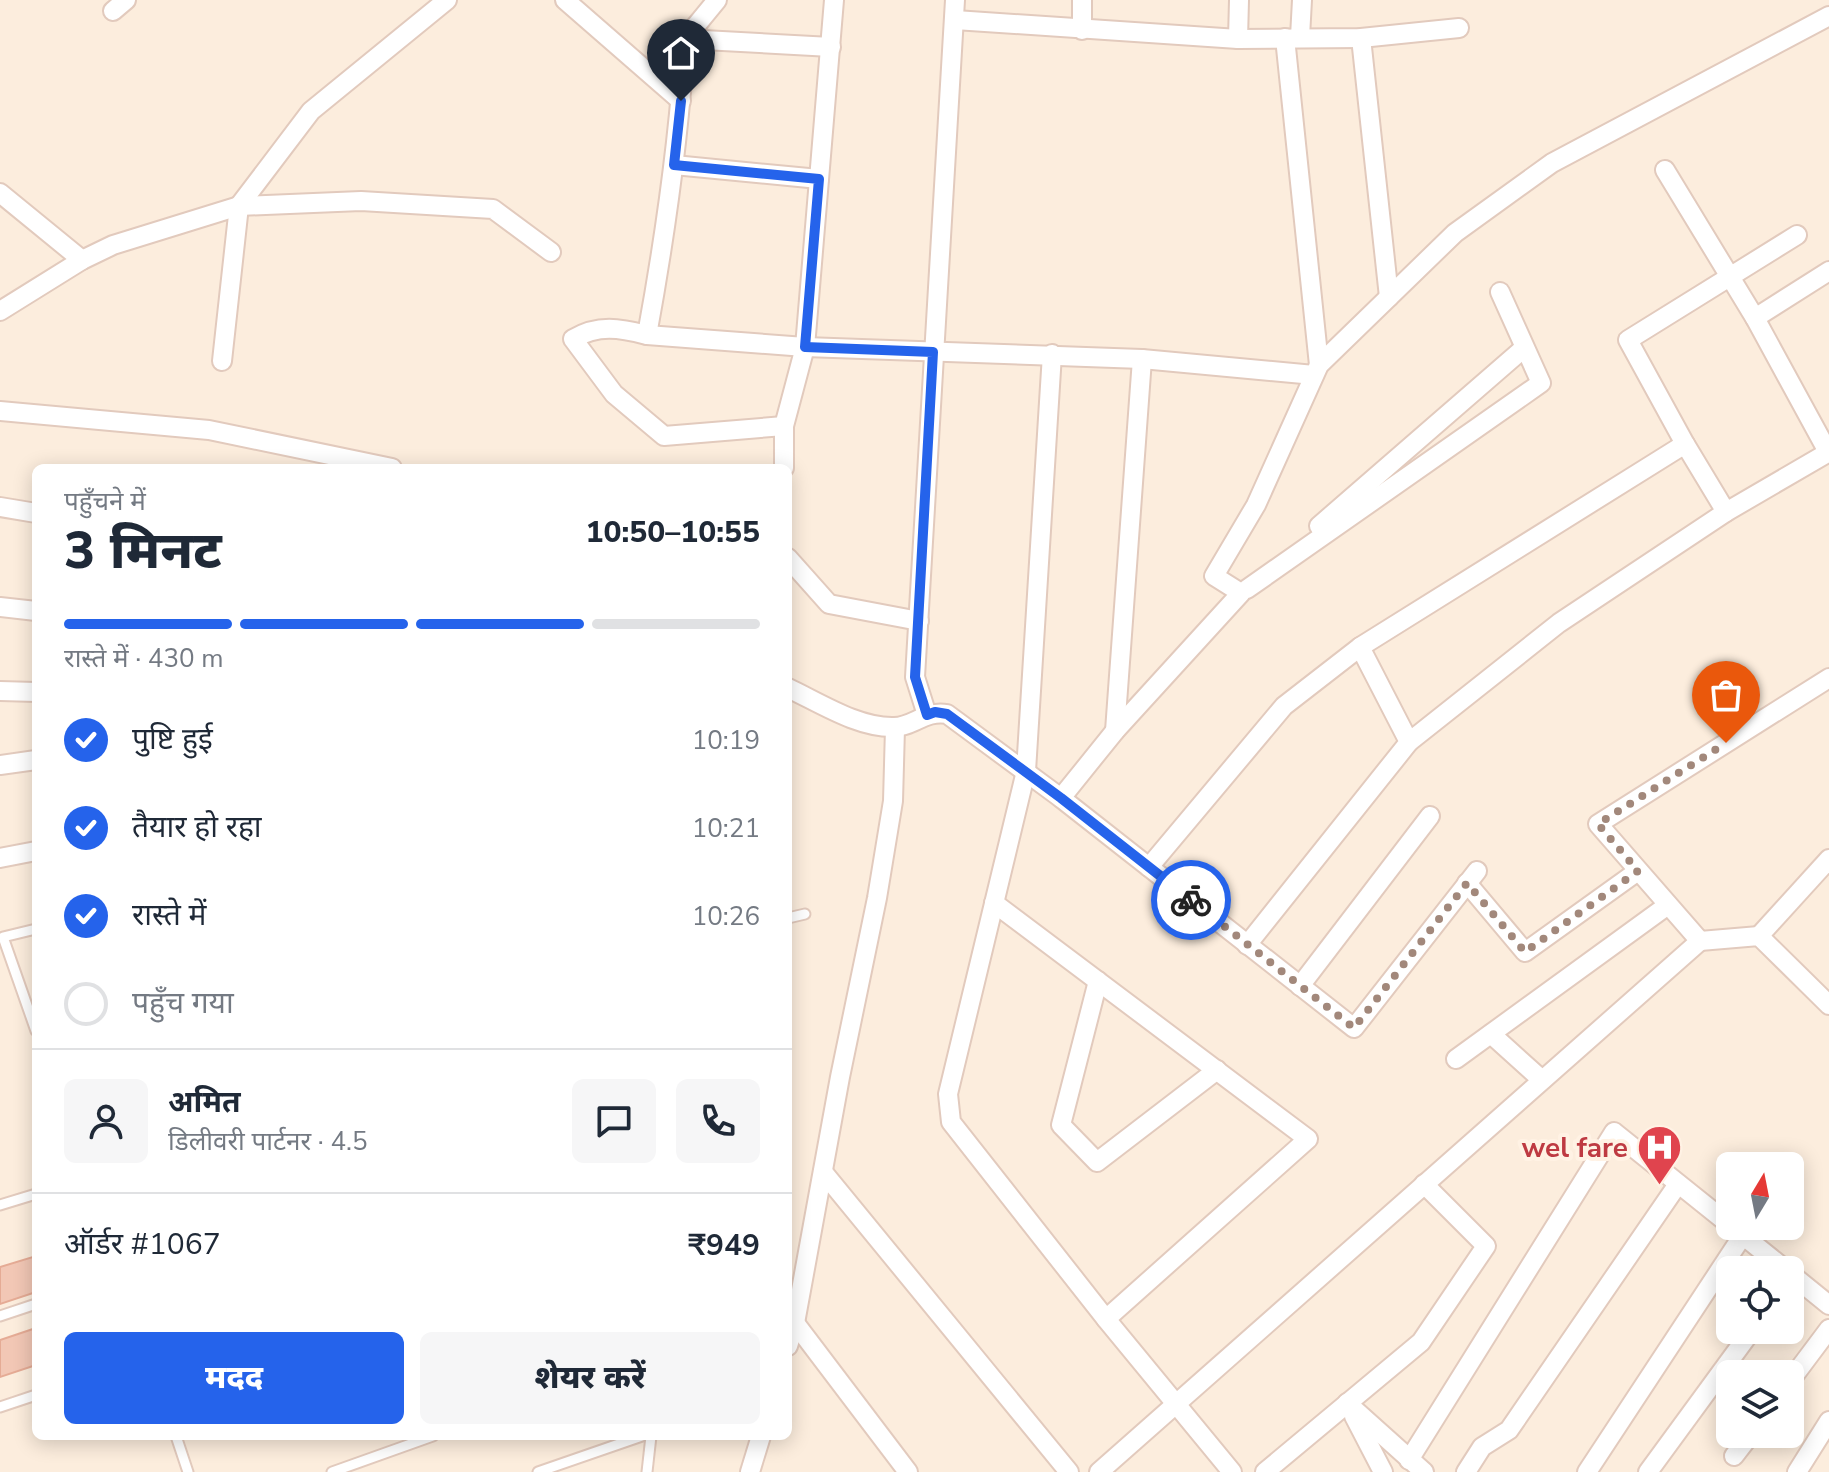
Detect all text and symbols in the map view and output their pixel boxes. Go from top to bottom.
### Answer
pin [647,19,715,101]
icon: home [659,31,703,75]
text: पहुँचने में [64,484,146,519]
text: 10:50–10:55 [585,512,760,553]
text: 3 मिनट [64,515,222,586]
text: रास्ते में · 430 m [64,641,224,676]
pin [1692,661,1760,743]
icon: bag [1704,673,1748,717]
icon: check [64,718,108,762]
text: पुष्टि हुई [132,719,213,760]
text: 10:19 [692,723,760,758]
icon: check [64,806,108,850]
text: तैयार हो रहा [132,807,262,848]
text: 10:21 [692,811,760,846]
courier [1151,860,1231,940]
icon: bike [1169,878,1213,922]
icon: check [64,894,108,938]
text: रास्ते में [132,895,206,936]
text: 10:26 [692,899,760,934]
text: पहुँच गया [132,983,234,1024]
button: person [64,1079,148,1163]
button: chat [572,1079,656,1163]
button: phone [676,1079,760,1163]
text: अमित [168,1082,241,1123]
hospital icon: wel fare [1635,1123,1683,1186]
text: डिलीवरी पार्टनर · 4.5 [168,1124,368,1159]
place label: wel fare [1521,1129,1628,1167]
north arrow [1716,1152,1804,1240]
map controls [1716,1152,1804,1448]
text: ऑर्डर #1067 [64,1224,221,1265]
text: ₹949 [688,1225,760,1266]
button: locate [1716,1256,1804,1344]
button: मदद [64,1332,404,1424]
button: शेयर करें [420,1332,760,1424]
button: layers [1716,1360,1804,1448]

